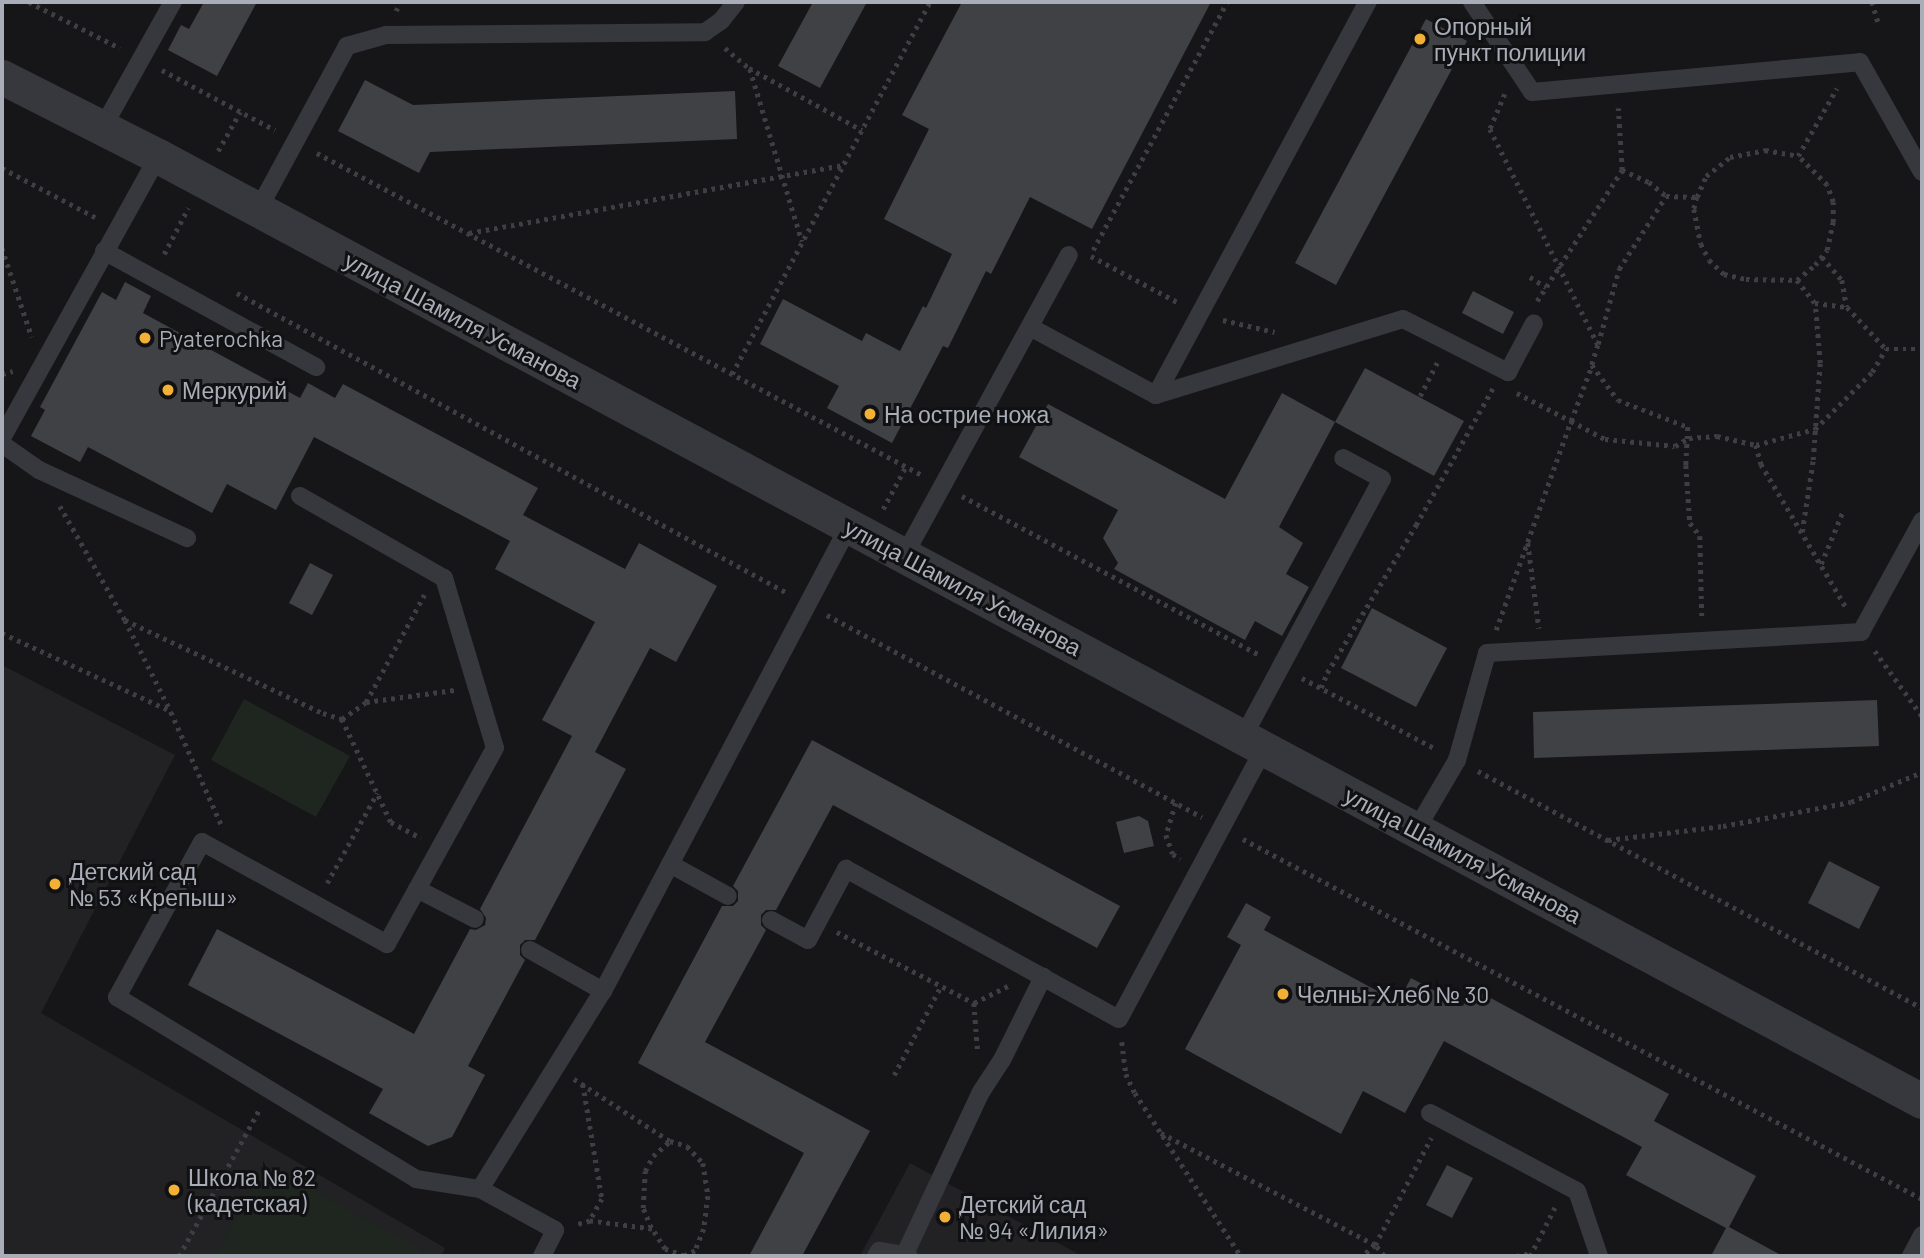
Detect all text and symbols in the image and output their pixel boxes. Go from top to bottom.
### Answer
place label: Опорный пункт полиции [1434,12,1586,66]
marker: Опорный пункт полиции [1412,31,1428,47]
street label: улица Шамиля Усманова [340,246,586,394]
place label: Pyaterochka [159,324,283,352]
marker: Pyaterochka [137,330,153,346]
place label: Меркурий [182,376,287,404]
marker: Меркурий [160,382,176,398]
place label: На острие ножа [884,400,1049,428]
marker: На острие ножа [862,406,878,422]
street label: улица Шамиля Усманова [840,513,1086,661]
street label: улица Шамиля Усманова [1340,781,1586,929]
place label: Детский сад № 53 «Крепыш» [69,857,238,911]
marker: Детский сад № 53 «Крепыш» [47,876,63,892]
place label: Челны-Хлеб № 30 [1297,980,1489,1008]
marker: Челны-Хлеб № 30 [1275,986,1291,1002]
place label: Школа № 82 (кадетская) [188,1163,316,1217]
marker: Школа № 82 (кадетская) [166,1182,182,1198]
place label: Детский сад № 94 «Лилия» [959,1190,1109,1244]
marker: Детский сад № 94 «Лилия» [937,1209,953,1225]

